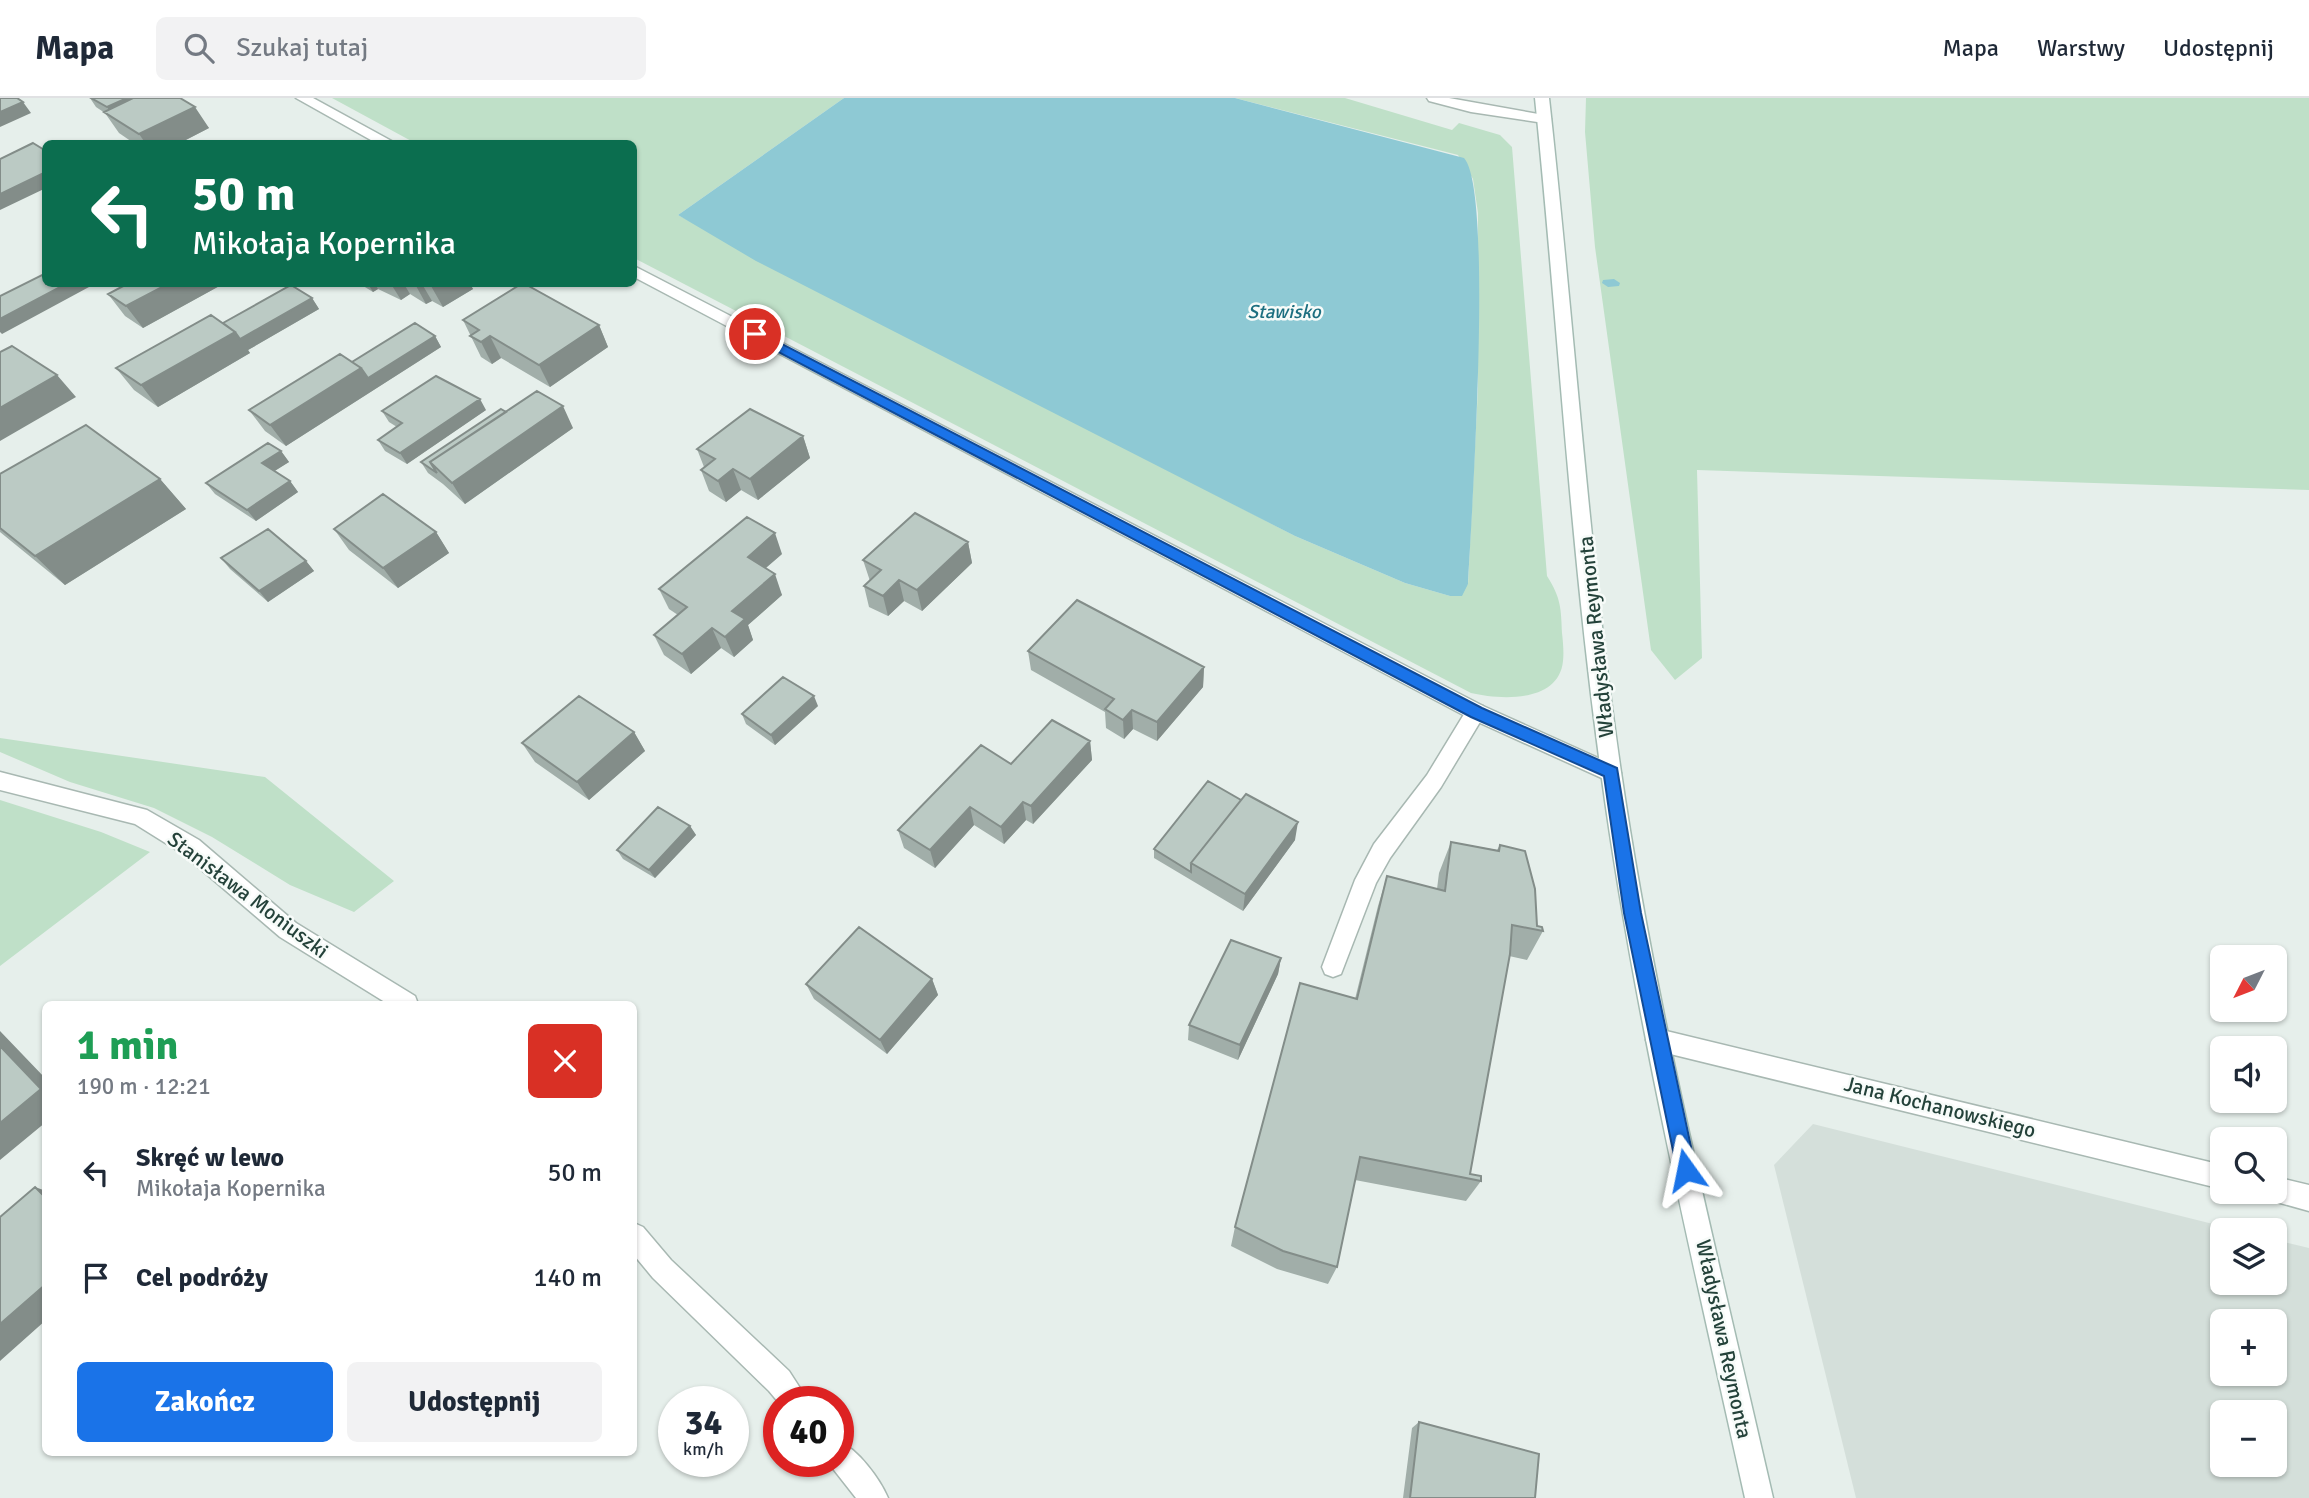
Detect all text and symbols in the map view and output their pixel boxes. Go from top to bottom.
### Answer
search box [156,17,646,80]
text: Mapa [35,28,114,69]
icon: search [180,29,218,67]
text: Szukaj tutaj [236,32,368,64]
text: Mapa [1942,33,1999,63]
text: Warstwy [2037,33,2125,63]
text: Udostępnij [2163,33,2274,63]
text: 50 m [192,164,295,224]
icon: left [77,168,168,259]
text: Mikołaja Kopernika [192,224,456,263]
water label: Stawisko [1247,300,1322,324]
pin [725,304,785,364]
icon: arrive [736,315,774,353]
street label: Władysława Reymonta [1572,535,1620,739]
street label: Stanisława Moniuszki [162,826,334,964]
north arrow [2210,945,2287,1022]
map controls [2210,945,2287,1477]
text: 1 min [77,1020,178,1071]
button: close [528,1024,602,1098]
button: sound [2210,1036,2287,1113]
street label: Jana Kochanowskiego [1842,1071,2038,1143]
text: 190 m · 12:21 [77,1072,211,1101]
button: search [2210,1127,2287,1204]
position arrow [1649,1133,1723,1207]
text: Skręć w lewo [136,1142,284,1174]
icon: left [77,1154,115,1192]
text: 50 m [547,1157,602,1189]
text: Mikołaja Kopernika [136,1174,326,1203]
button: layers [2210,1218,2287,1295]
street label: Władysława Reymonta [1690,1237,1758,1441]
icon: arrive [77,1259,115,1297]
text: Cel podróży [136,1262,268,1294]
text: 140 m [533,1262,602,1294]
button: + [2210,1309,2287,1386]
button: Zakończ [77,1362,333,1442]
button: Udostępnij [347,1362,602,1442]
speed limit sign: 40 [763,1386,854,1477]
button: − [2210,1400,2287,1477]
text: 34 [685,1401,722,1444]
text: km/h [683,1438,724,1460]

